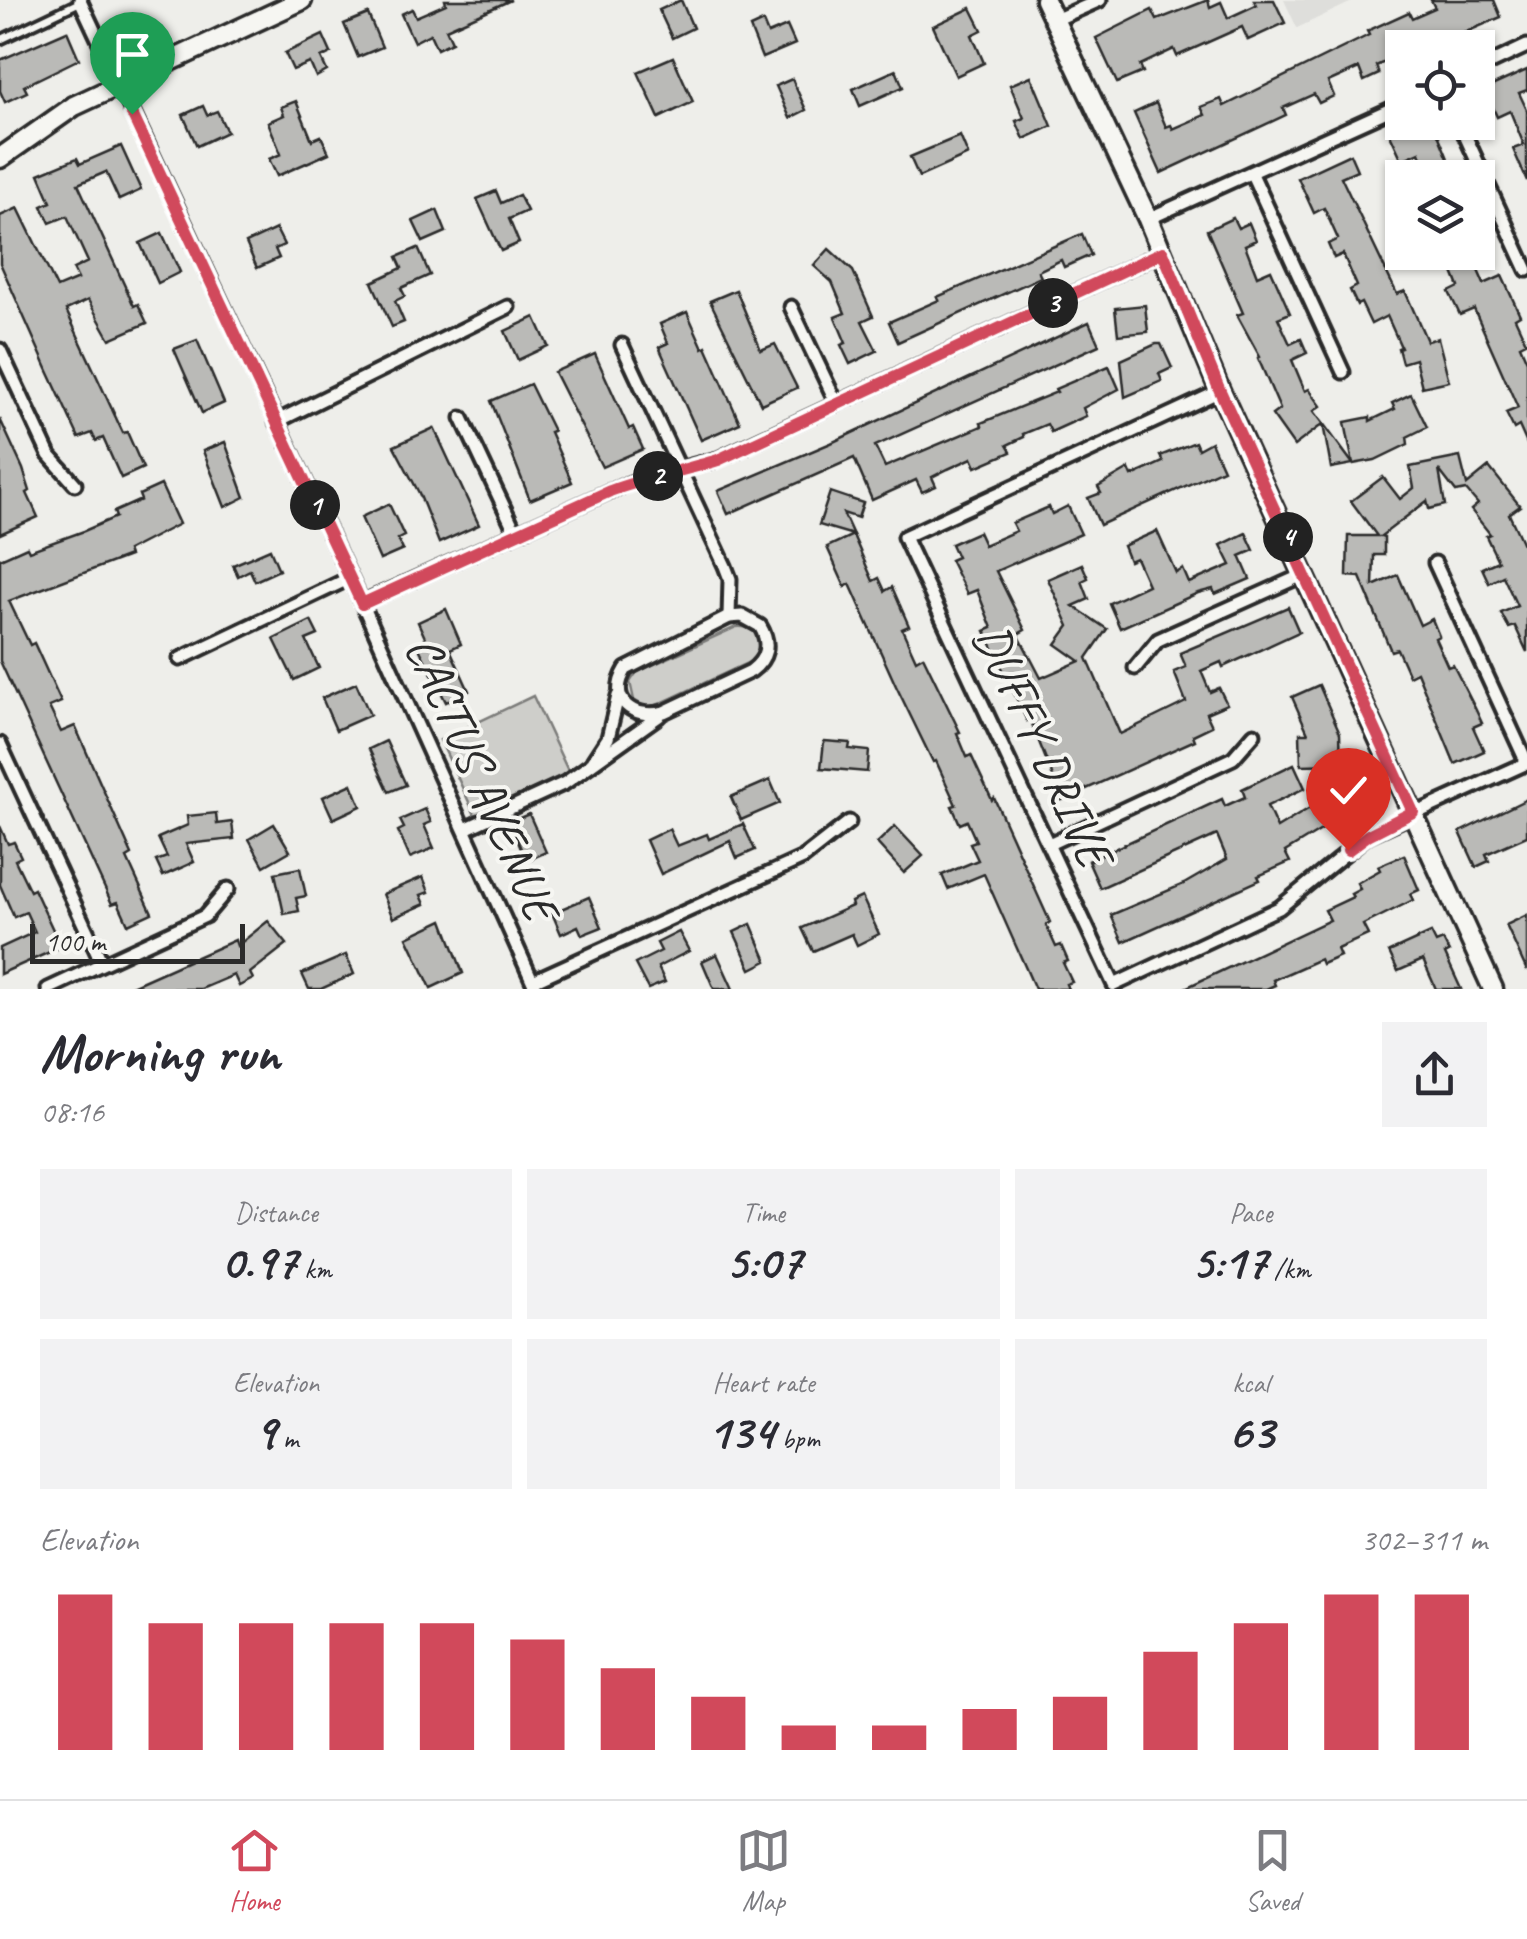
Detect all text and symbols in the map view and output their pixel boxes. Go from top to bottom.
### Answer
pin [90,12,175,115]
icon: arrive [105,27,160,82]
map controls [1385,30,1495,270]
button: locate [1385,30,1495,140]
button: layers [1385,160,1495,270]
pin: 3 [1028,278,1078,328]
text: 3 [1047,285,1059,320]
pin: 2 [633,451,683,501]
text: 2 [652,458,664,493]
pin: 1 [290,480,340,530]
text: 1 [309,487,321,522]
pin: 4 [1263,512,1313,562]
text: 4 [1282,519,1294,554]
street label: DUFFY DRIVE [959,614,1129,882]
street label: CACTUS AVENUE [391,626,575,935]
pin [1306,748,1391,851]
icon: check [1321,763,1376,818]
scale bar [30,919,245,964]
text: 100 m [45,924,105,959]
text: Morning run [40,1018,280,1088]
button: share [1382,1022,1487,1127]
text: 08:16 [40,1091,104,1132]
text: Distance [234,1195,318,1230]
text: Time [742,1195,785,1230]
text: Pace [1229,1195,1272,1230]
text: 0.97 [221,1230,297,1293]
text: 5:07 [725,1230,802,1293]
text: 5:17 [1191,1230,1267,1293]
text: km [297,1251,332,1286]
text: /km [1267,1251,1311,1286]
text: Elevation [233,1365,319,1400]
text: Heart rate [712,1365,815,1400]
text: kcal [1232,1365,1269,1400]
text: 9 [254,1400,276,1463]
text: 134 [707,1400,775,1463]
text: 63 [1228,1400,1274,1463]
text: m [276,1421,298,1456]
text: bpm [775,1421,820,1456]
text: Elevation [40,1519,138,1560]
text: 302–311 m [1361,1519,1487,1560]
tab: Home [227,1823,282,1918]
tab: Map [736,1823,791,1918]
tab: Saved [1245,1823,1300,1918]

